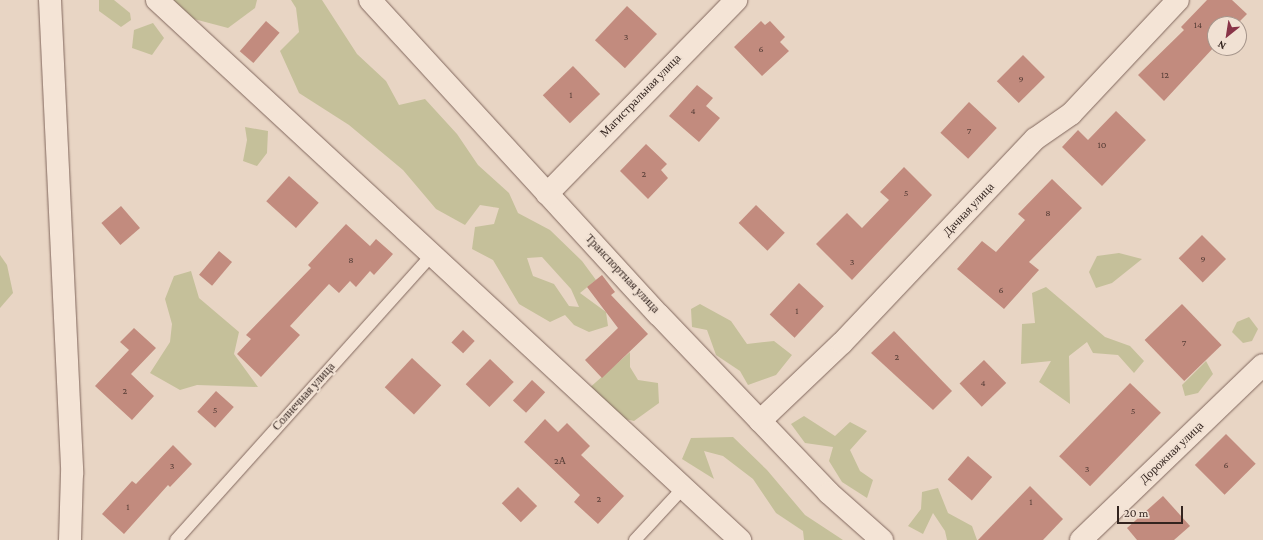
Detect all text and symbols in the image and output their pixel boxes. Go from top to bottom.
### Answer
north arrow [1207,16,1247,56]
house number: 14 [1194,19,1202,31]
house number: 3 [624,31,628,43]
text: N [1215,38,1228,53]
house number: 6 [758,43,764,55]
street label: Магистральная улица [598,51,684,141]
house number: 12 [1161,69,1169,81]
house number: 9 [1018,73,1024,85]
house number: 1 [569,89,573,101]
house number: 4 [690,105,696,117]
house number: 7 [967,125,971,137]
house number: 10 [1098,139,1106,151]
house number: 2 [642,168,646,180]
street label: Дачная улица [940,180,998,240]
house number: 5 [904,187,908,199]
house number: 8 [1045,207,1051,219]
street label: Транспортная улица [582,232,662,316]
house number: 9 [1200,253,1206,265]
house number: 8 [348,254,354,266]
house number: 3 [850,256,854,268]
house number: 6 [998,284,1004,296]
house number: 1 [795,305,799,317]
house number: 7 [1182,337,1186,349]
house number: 2 [895,351,899,363]
street label: Солнечная улица [270,360,338,434]
house number: 4 [980,377,986,389]
house number: 2 [123,385,127,397]
house number: 5 [213,404,217,416]
house number: 5 [1131,405,1135,417]
street label: Дорожная улица [1137,419,1207,487]
house number: 2А [554,455,566,467]
house number: 6 [1223,459,1229,471]
house number: 3 [170,460,174,472]
house number: 3 [1085,463,1089,475]
house number: 2 [597,493,601,505]
house number: 1 [1029,496,1033,508]
scale bar [1119,498,1185,524]
house number: 1 [126,501,130,513]
text: 20 m [1124,506,1148,520]

